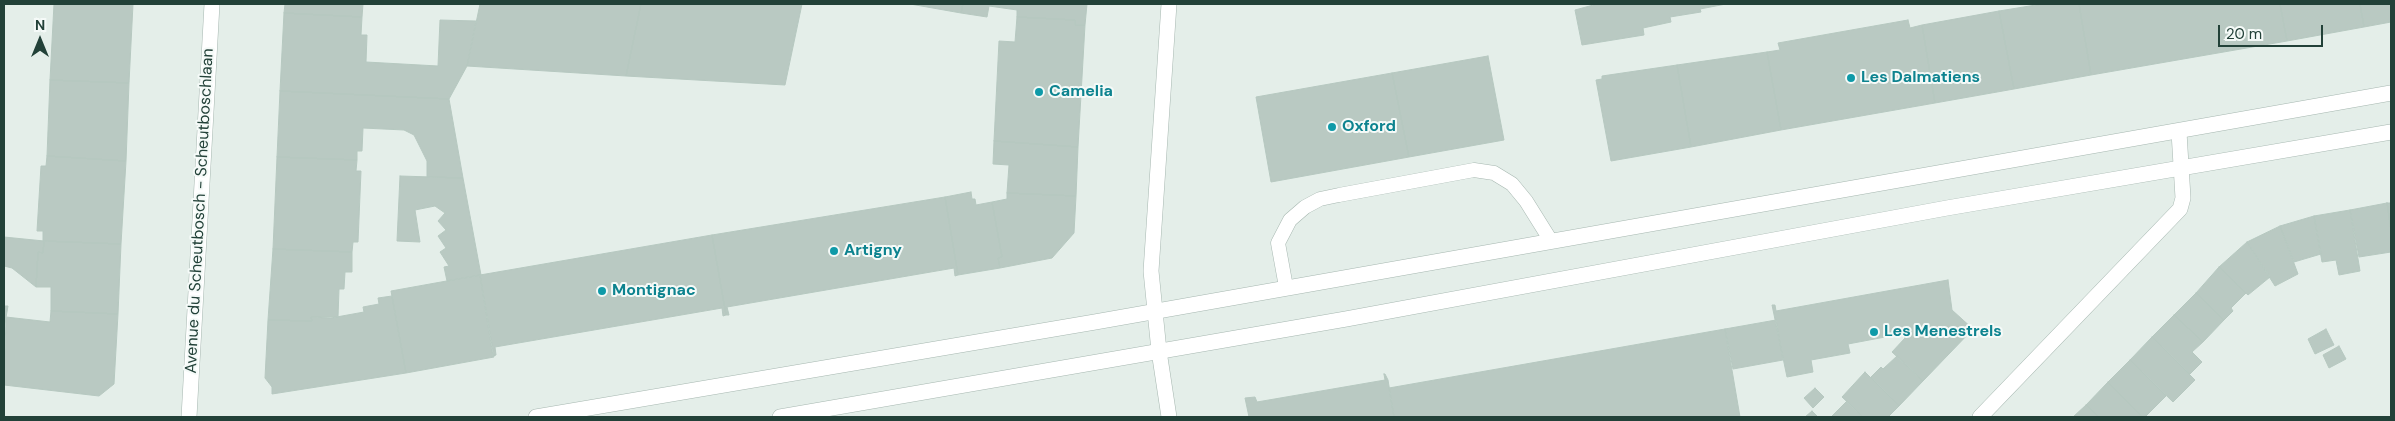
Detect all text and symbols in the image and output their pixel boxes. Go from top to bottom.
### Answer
north arrow [15,15,65,65]
scale bar [2220,15,2325,47]
text: N [35,16,45,34]
text: 20 m [2226,24,2262,44]
street label: Avenue du Scheutbosch - Scheutboschlaan [182,48,218,374]
place label: Les Dalmatiens [1861,68,1980,88]
marker: Les Dalmatiens [1845,72,1857,84]
place label: Camelia [1049,82,1113,102]
marker: Camelia [1033,86,1045,98]
place label: Oxford [1342,117,1396,137]
marker: Oxford [1326,121,1338,133]
place label: Artigny [844,241,902,261]
marker: Artigny [828,245,840,257]
place label: Montignac [612,281,696,301]
marker: Montignac [596,285,608,297]
place label: Les Menestrels [1884,322,2002,342]
marker: Les Menestrels [1868,326,1880,338]

